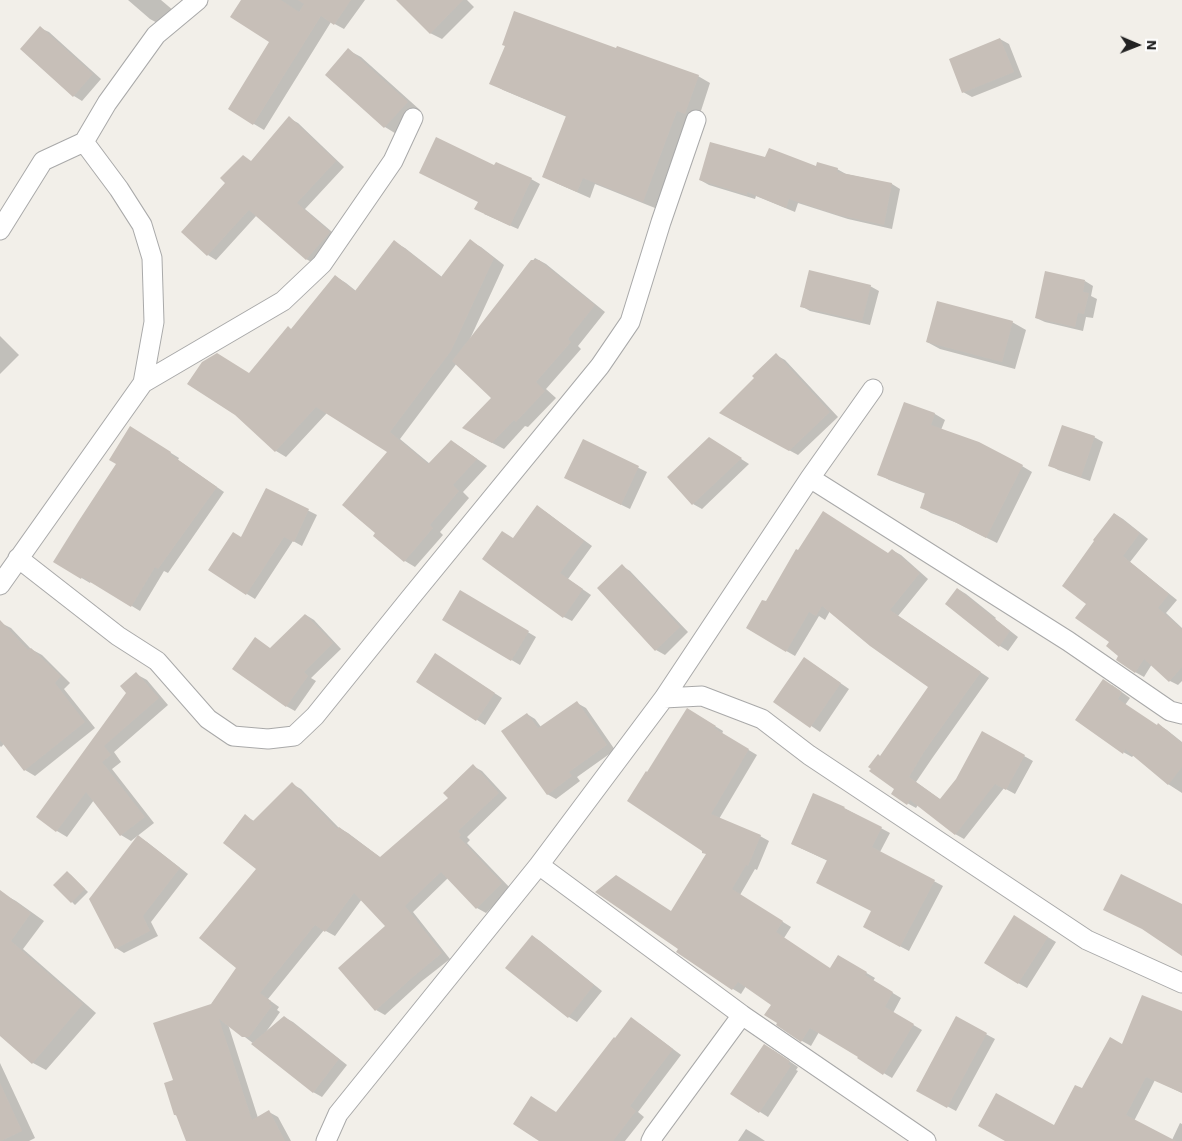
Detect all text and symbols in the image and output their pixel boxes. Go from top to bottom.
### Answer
north arrow [1112,20,1162,70]
text: N [1144,40,1160,51]

